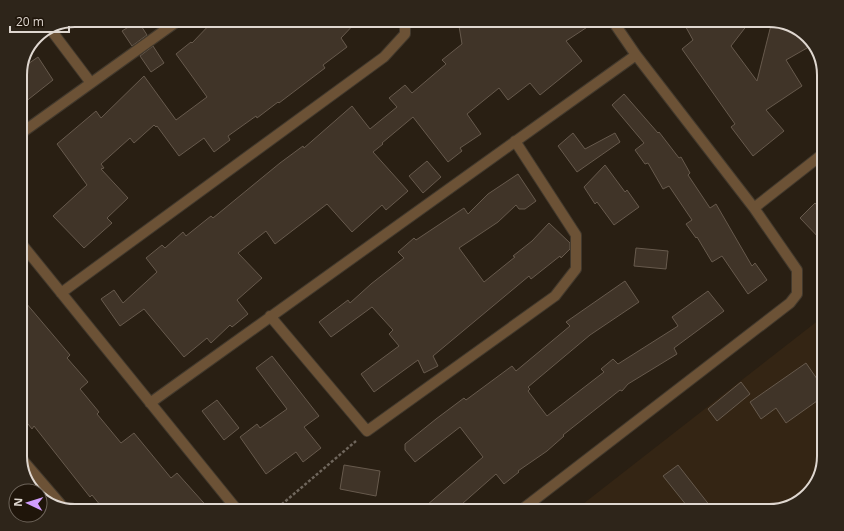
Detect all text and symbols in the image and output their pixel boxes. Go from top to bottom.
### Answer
scale bar [10,8,69,34]
text: 20 m [16,13,44,30]
north arrow [8,483,48,523]
text: N [10,497,25,507]

